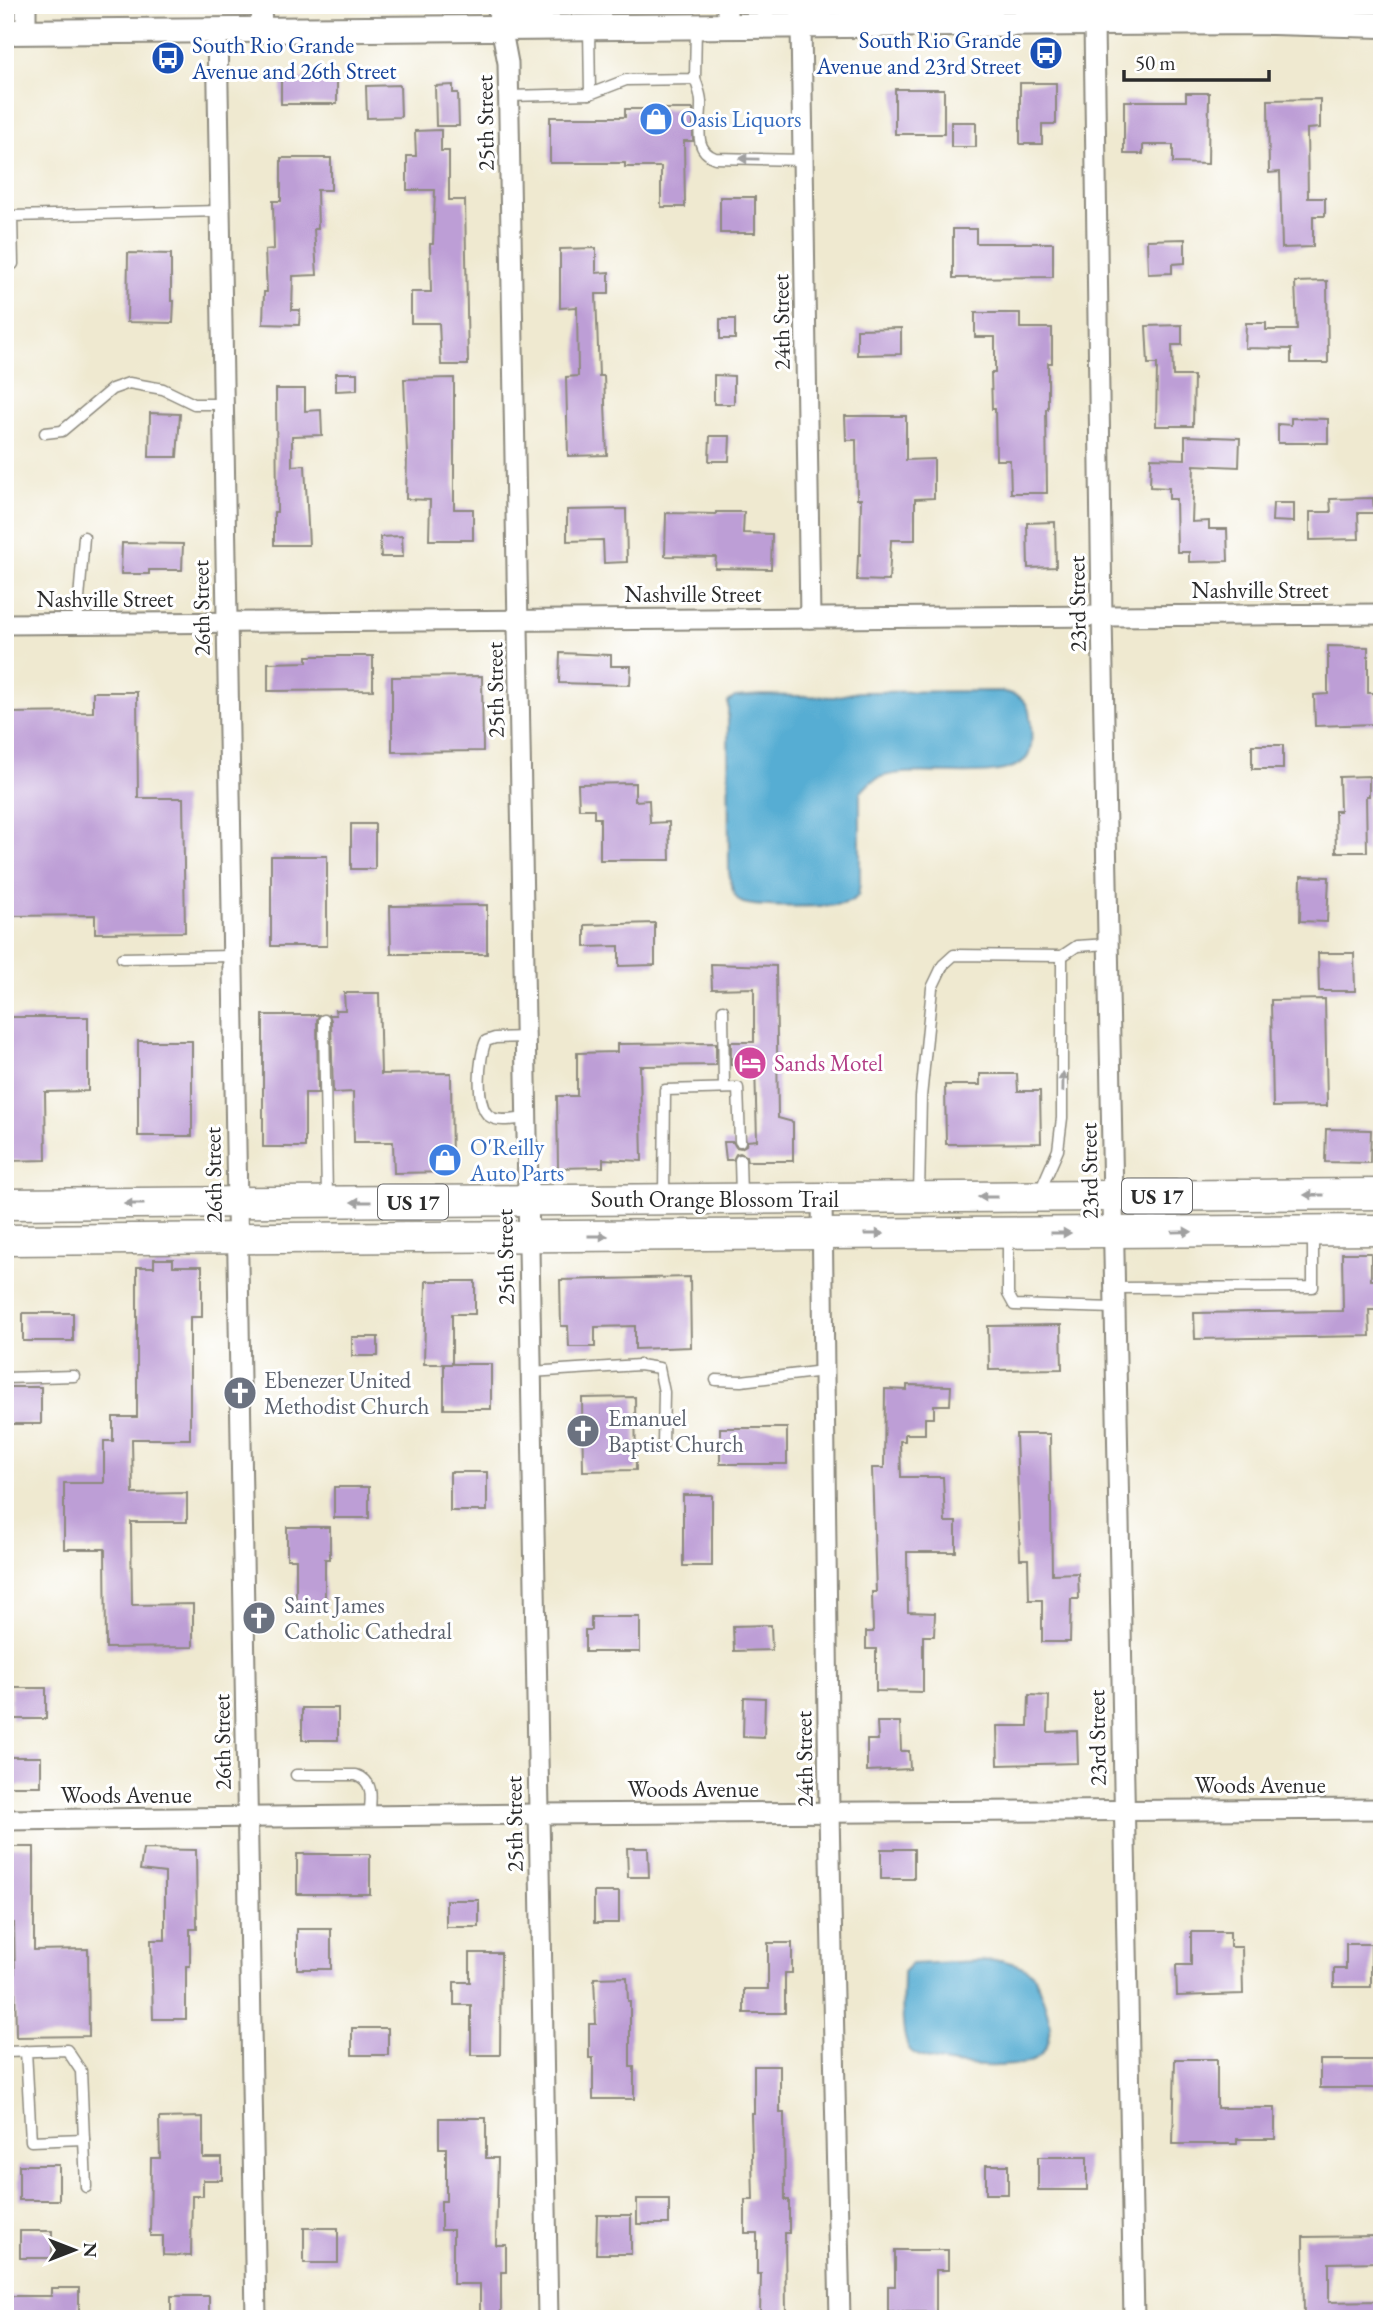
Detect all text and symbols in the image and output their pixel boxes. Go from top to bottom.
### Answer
place label: South Rio Grande Avenue and 23rd Street [815,25,1022,81]
place label: South Rio Grande Avenue and 26th Street [191,30,397,86]
bus stop icon: South Rio Grande Avenue and 23rd Street [1027,34,1065,72]
scale bar [1124,38,1270,82]
bus stop icon: South Rio Grande Avenue and 26th Street [149,39,187,77]
text: 50 m [1135,49,1176,76]
street label: 25th Street [469,74,501,171]
shop icon: Oasis Liquors [637,100,675,138]
place label: Oasis Liquors [680,104,802,134]
one-way arrow [737,153,759,164]
street label: 24th Street [765,273,797,370]
street label: 23rd Street [1061,555,1093,653]
street label: 26th Street [185,559,217,656]
street label: Nashville Street [1192,575,1329,605]
street label: Nashville Street [625,579,762,609]
street label: Nashville Street [37,584,174,614]
street label: 25th Street [479,641,511,738]
hotel icon: Sands Motel [731,1044,769,1082]
place label: Sands Motel [774,1048,884,1078]
one-way arrow [1057,1071,1068,1093]
street label: 23rd Street [1073,1122,1105,1220]
street label: 26th Street [197,1126,229,1223]
place label: O'Reilly Auto Parts [469,1132,564,1188]
shop icon: O'Reilly Auto Parts [426,1141,464,1179]
road number: US 17 [1122,1178,1192,1214]
road number: US 17 [378,1184,448,1220]
street label: South Orange Blossom Trail [591,1184,840,1214]
one-way arrow [1302,1189,1324,1201]
one-way arrow [977,1191,999,1203]
one-way arrow [350,1196,372,1208]
one-way arrow [123,1198,145,1210]
street label: 25th Street [489,1208,521,1305]
one-way arrow [1171,1226,1193,1238]
one-way arrow [1050,1227,1072,1239]
one-way arrow [863,1228,885,1240]
one-way arrow [587,1230,609,1242]
place label: Ebenezer United Methodist Church [264,1365,430,1421]
church icon: Ebenezer United Methodist Church [221,1374,259,1412]
place label: Emanuel Baptist Church [608,1403,744,1459]
church icon: Emanuel Baptist Church [564,1412,602,1450]
place label: Saint James Catholic Cathedral [284,1590,453,1646]
church icon: Saint James Catholic Cathedral [240,1599,278,1637]
street label: 23rd Street [1081,1689,1113,1787]
street label: 26th Street [206,1693,238,1790]
street label: 24th Street [788,1710,820,1807]
street label: Woods Avenue [1194,1770,1326,1800]
street label: Woods Avenue [627,1774,759,1804]
street label: 25th Street [498,1775,530,1872]
street label: Woods Avenue [60,1780,192,1810]
north arrow [38,2216,108,2286]
text: N [78,2242,103,2258]

